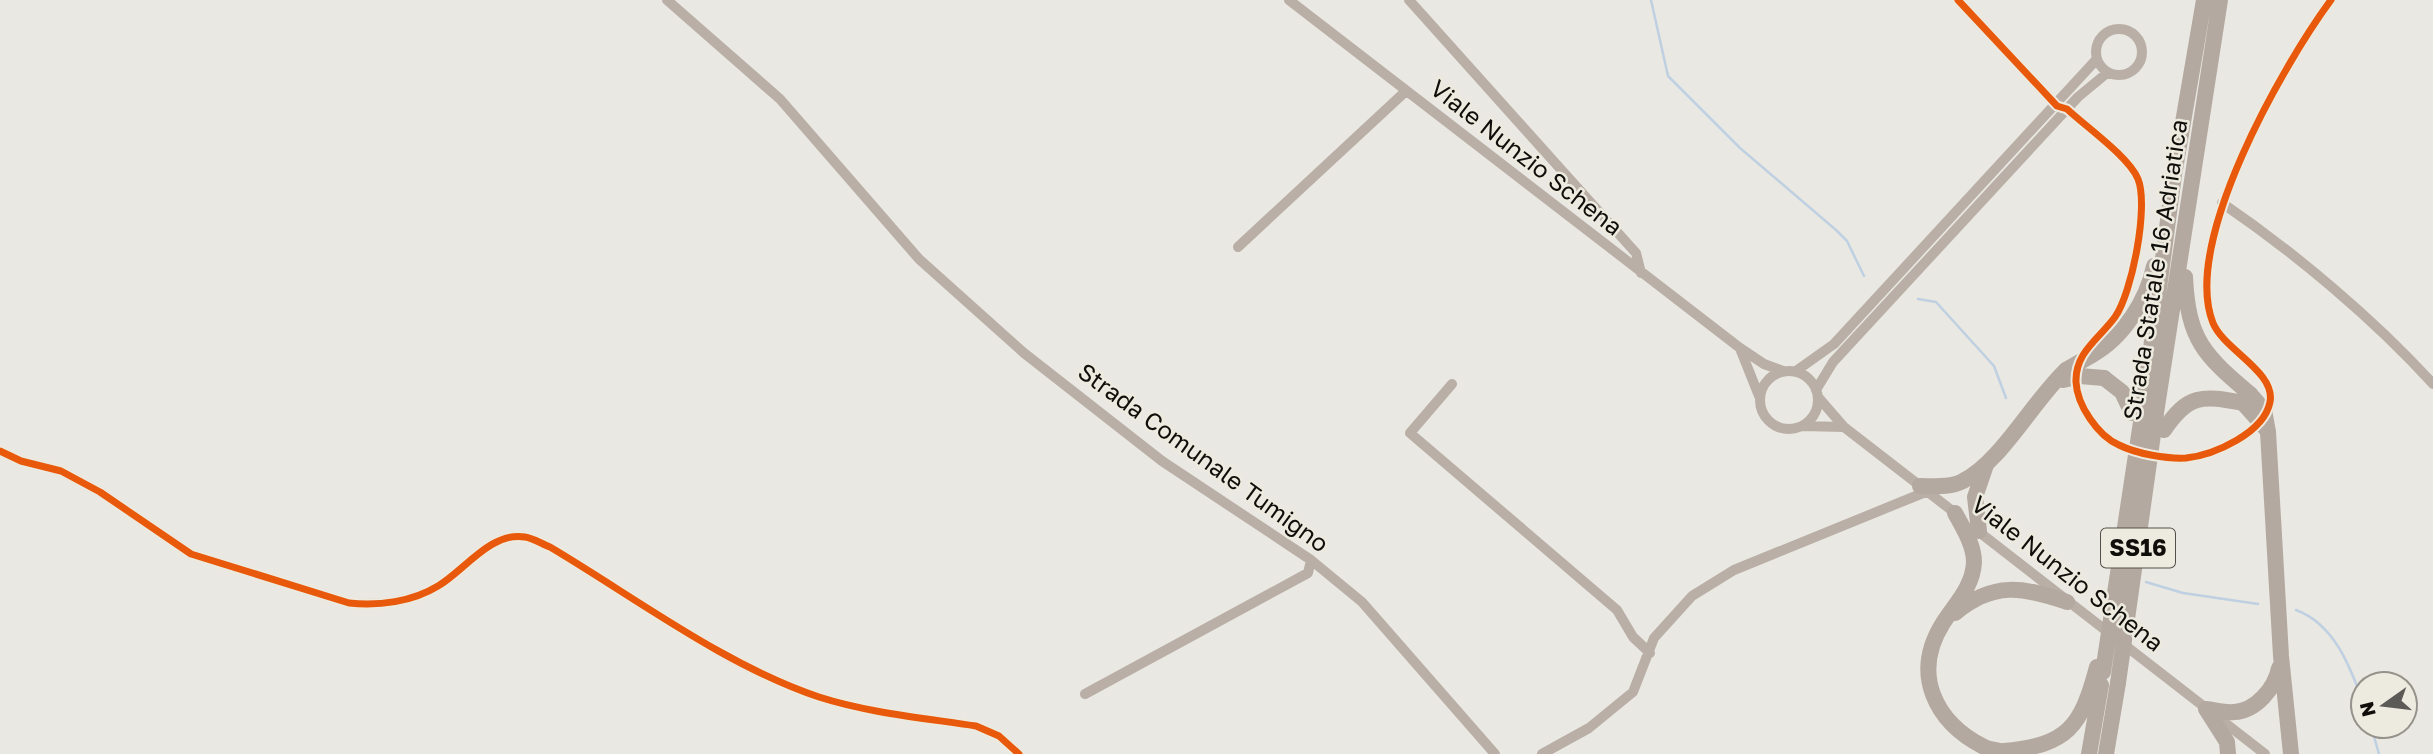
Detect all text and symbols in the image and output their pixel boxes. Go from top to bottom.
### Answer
street label: Viale Nunzio Schena [1425,73,1629,241]
street label: Strada Statale 16 Adriatica [2116,117,2193,422]
street label: Strada Comunale Tumigno [1073,356,1335,557]
street label: Viale Nunzio Schena [1966,489,2170,657]
road number: SS16 [2101,528,2175,568]
north arrow [2349,670,2419,740]
text: N [2354,699,2380,719]

